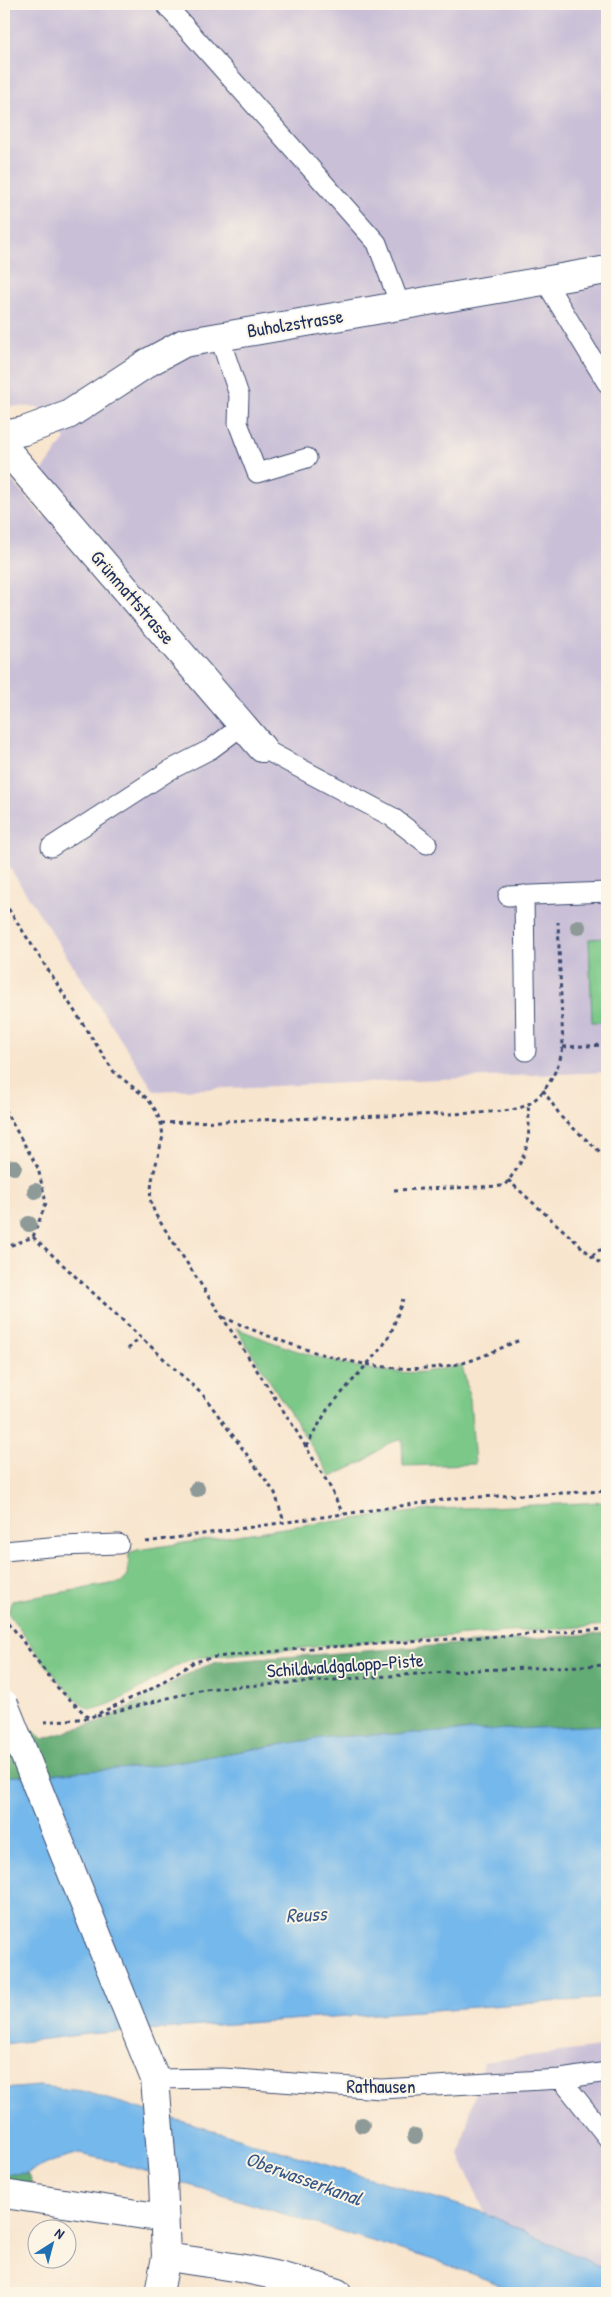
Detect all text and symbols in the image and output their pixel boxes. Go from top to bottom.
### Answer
street label: Buholzstrasse [245,303,345,343]
street label: Grünmattstrasse [85,544,181,650]
street label: Schildwaldgalopp-Piste [266,1647,425,1683]
water label: Reuss [285,1899,329,1929]
street label: Rathausen [346,2073,416,2099]
water label: Oberwasserkanal [242,2145,367,2212]
north arrow [28,2220,78,2270]
text: N [51,2223,69,2243]

